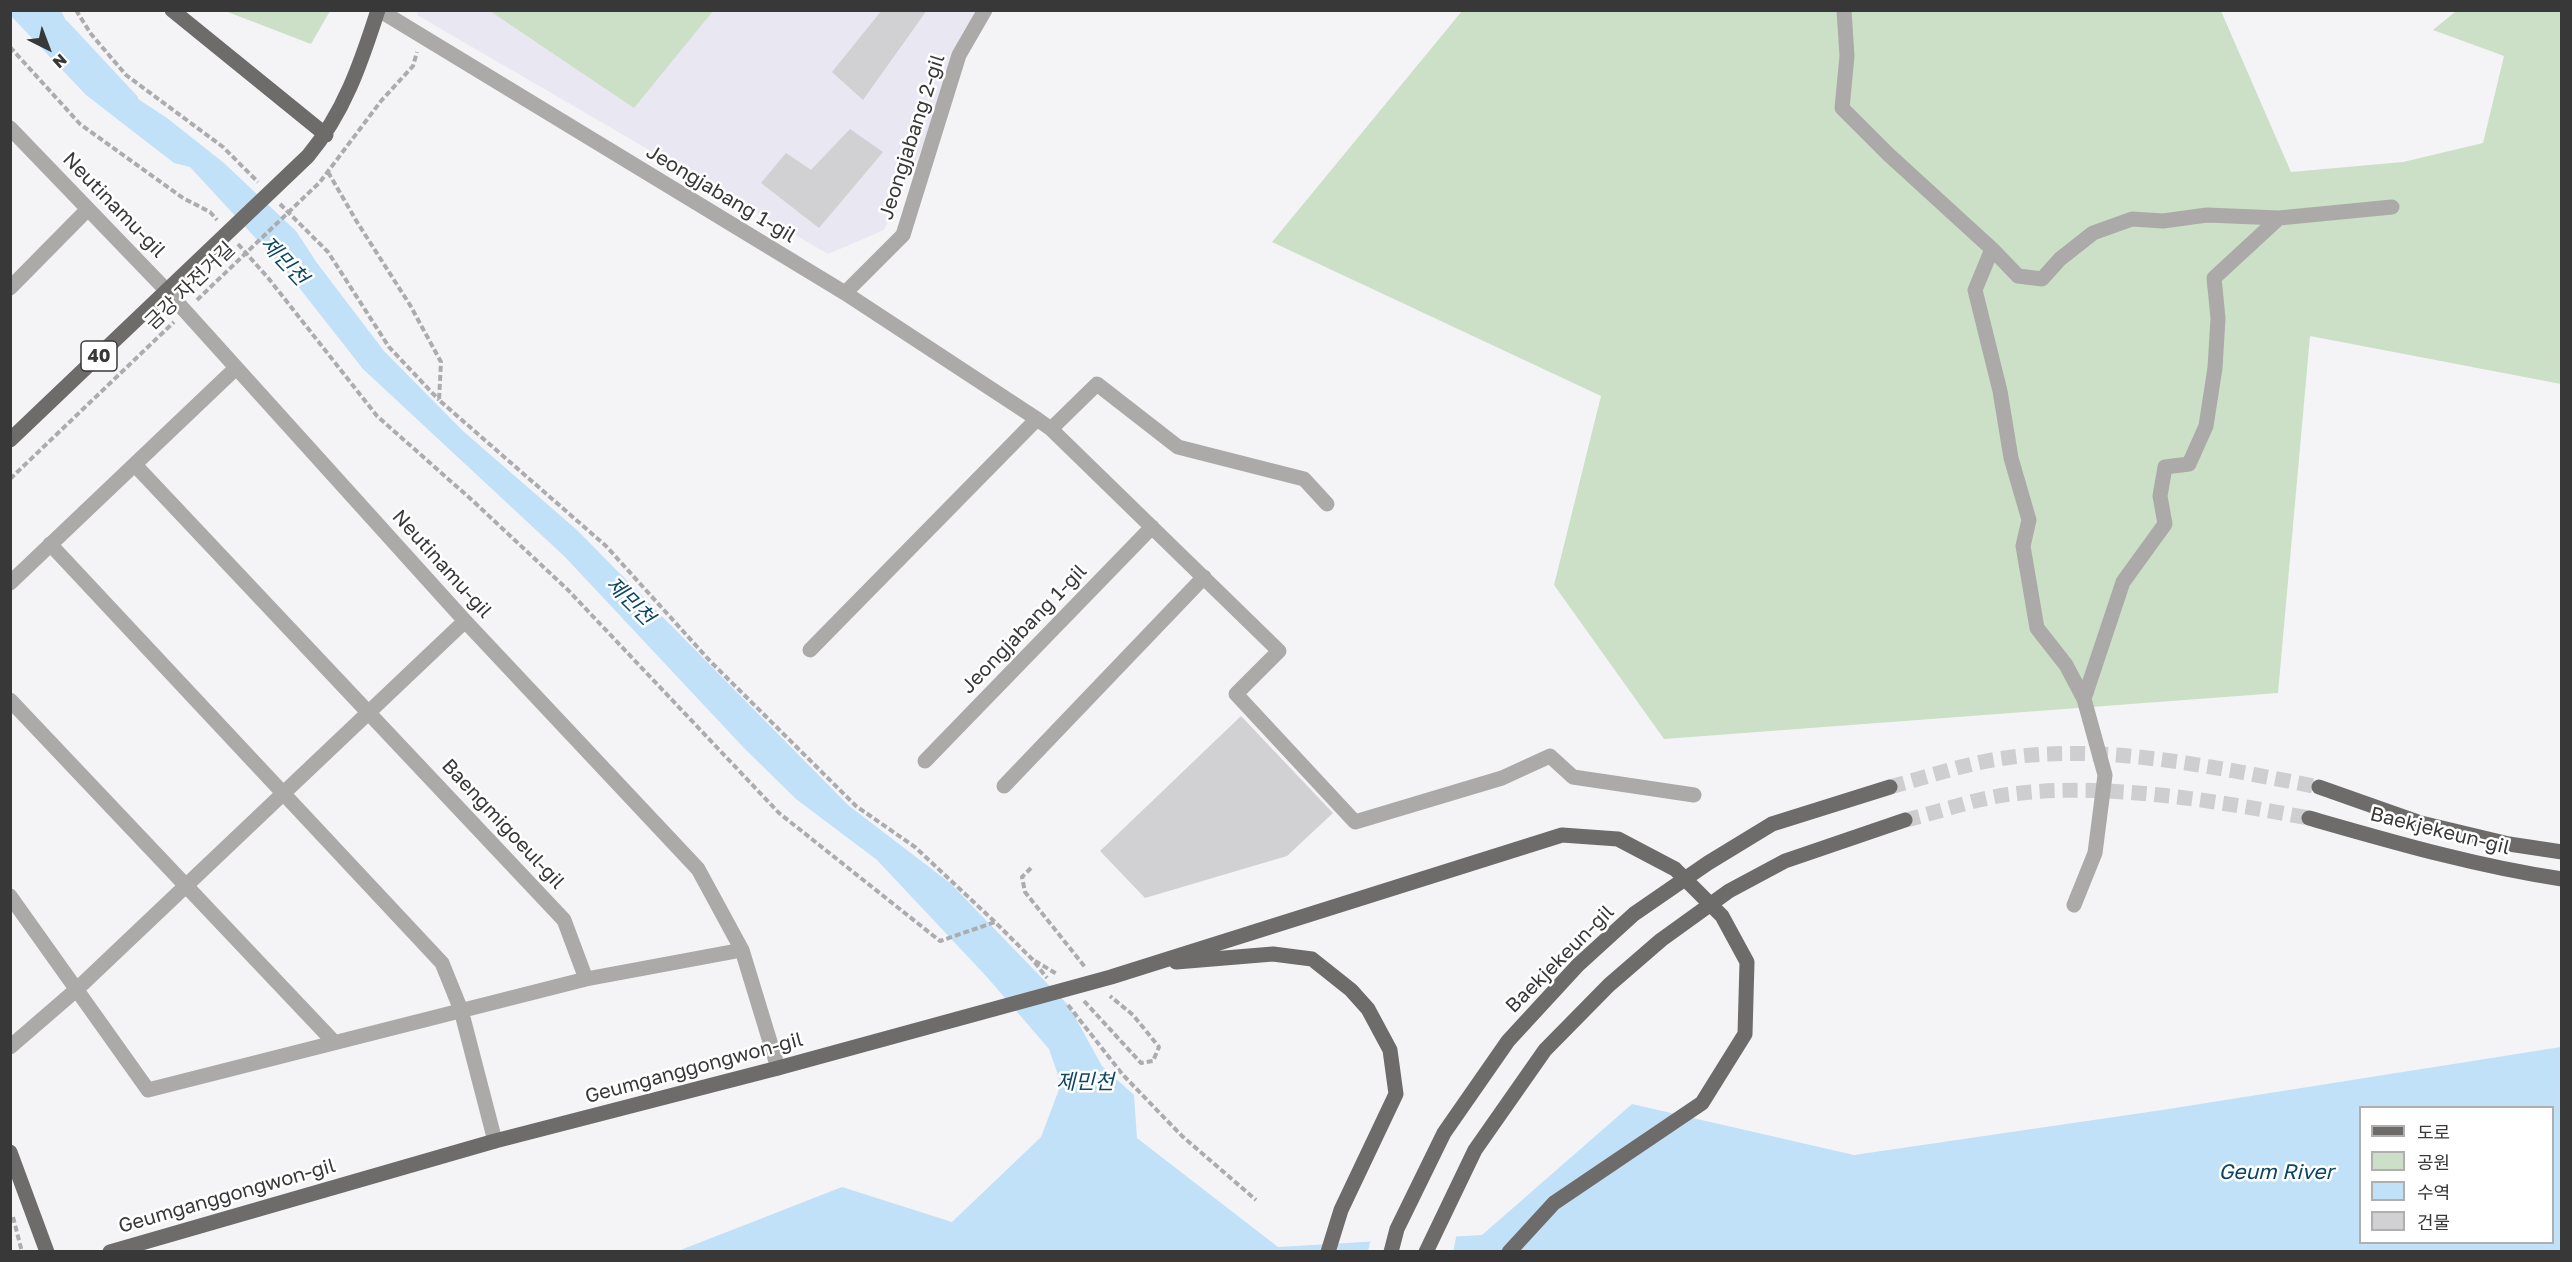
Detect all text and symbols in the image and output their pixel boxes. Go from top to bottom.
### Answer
north arrow [18,18,78,78]
text: N [49,50,71,73]
street label: Jeongjabang 2-gil [874,51,950,223]
street label: Jeongjabang 1-gil [642,140,800,248]
street label: Neutinamu-gil [58,147,170,263]
water label: 제민천 [255,231,313,291]
street label: 금강 자전거길 [140,237,240,335]
road number: 40 [81,341,117,371]
street label: Neutinamu-gil [387,505,497,623]
street label: Jeongjabang 1-gil [956,559,1092,699]
water label: 제민천 [601,572,659,630]
street label: Baengmigoeul-gil [437,754,569,894]
street label: Baekjekeun-gil [2368,802,2512,860]
street label: Baekjekeun-gil [1501,900,1619,1018]
street label: Geumganggongwon-gil [582,1027,806,1109]
water label: 제민천 [1056,1069,1114,1095]
legend [2359,1106,2554,1244]
text: 도로 [2417,1121,2450,1143]
text: 공원 [2417,1151,2450,1173]
street label: Geumganggongwon-gil [116,1154,338,1238]
water label: Geum River [2218,1159,2334,1185]
text: 수역 [2417,1181,2450,1203]
text: 건물 [2417,1211,2450,1233]

